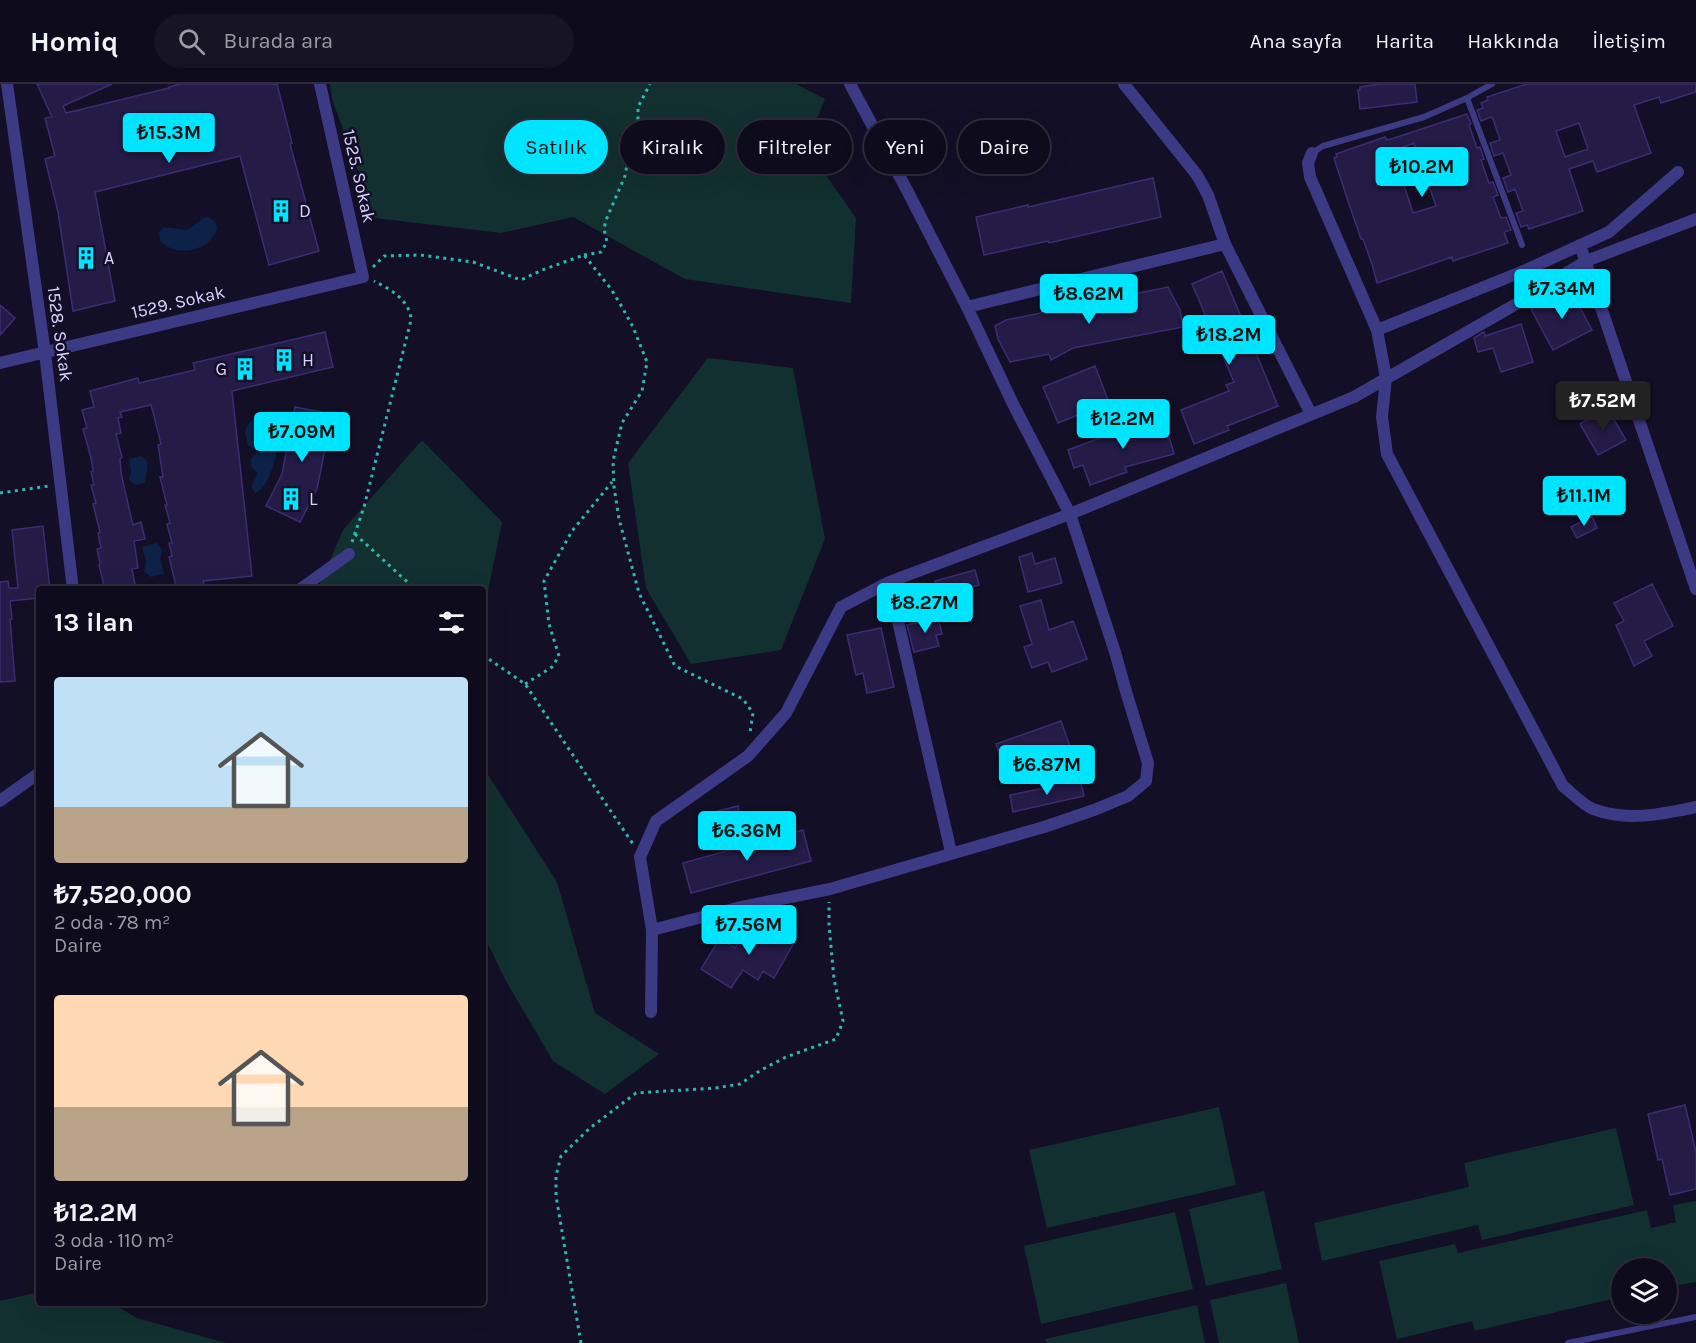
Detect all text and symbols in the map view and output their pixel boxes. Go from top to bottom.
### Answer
search box [154,14,574,68]
text: Homiq [30,25,118,58]
icon: search [175,25,208,58]
text: Burada ara [223,28,333,54]
text: Ana sayfa [1250,29,1342,53]
text: Harita [1375,29,1434,53]
text: Hakkında [1467,29,1559,53]
text: İletişim [1592,29,1666,53]
pin: ₺15.3M [120,113,218,164]
chip: Satılık [504,120,608,174]
chip: Kiralık [620,120,725,174]
chip: Filtreler [737,120,852,174]
chip: Yeni [864,120,946,174]
chip: Daire [958,120,1050,174]
text: ₺15.3M [137,121,201,144]
street label: 1525. Sokak [338,127,380,225]
pin: ₺10.2M [1373,147,1471,198]
text: ₺10.2M [1389,155,1455,178]
building icon: D [268,198,294,224]
place label: D [299,200,311,222]
building icon: A [73,245,99,271]
place label: A [104,247,114,269]
pin: ₺7.34M [1513,269,1611,320]
pin: ₺8.62M [1040,274,1138,325]
text: ₺7.34M [1528,277,1596,300]
street label: 1529. Sokak [129,281,227,323]
text: ₺8.62M [1054,282,1124,305]
street label: 1528. Sokak [42,285,78,383]
pin: ₺18.2M [1180,315,1278,366]
text: ₺18.2M [1196,323,1262,346]
building icon: H [271,347,297,373]
place label: H [302,349,314,371]
building icon: G [232,356,258,382]
place label: G [215,358,227,380]
pin: ₺7.52M [1554,381,1652,432]
text: ₺7.52M [1570,389,1636,412]
pin: ₺12.2M [1074,399,1172,450]
text: ₺12.2M [1091,407,1155,430]
pin: ₺7.09M [253,412,351,463]
text: ₺7.09M [268,420,336,443]
pin: ₺11.1M [1535,476,1633,527]
text: ₺11.1M [1557,484,1611,507]
building icon: L [278,486,304,512]
place label: L [309,488,318,510]
pin: ₺8.27M [876,583,974,634]
text: ₺8.27M [891,591,959,614]
icon: filters [435,606,468,639]
text: 13 ilan [54,607,134,638]
icon: home [207,716,315,824]
pin: ₺6.87M [998,745,1096,796]
text: ₺6.87M [1013,753,1081,776]
pin: ₺6.36M [698,811,796,862]
text: ₺6.36M [712,819,782,842]
text: ₺7,520,000 [54,879,192,910]
pin: ₺7.56M [700,905,798,956]
text: 2 oda · 78 m² [54,911,170,934]
text: ₺7.56M [716,913,782,936]
text: Daire [54,934,102,957]
icon: home [207,1034,315,1142]
text: ₺12.2M [54,1197,138,1228]
text: 3 oda · 110 m² [54,1229,174,1252]
text: Daire [54,1252,102,1275]
map controls [1611,1258,1677,1324]
button: layers [1611,1258,1677,1324]

